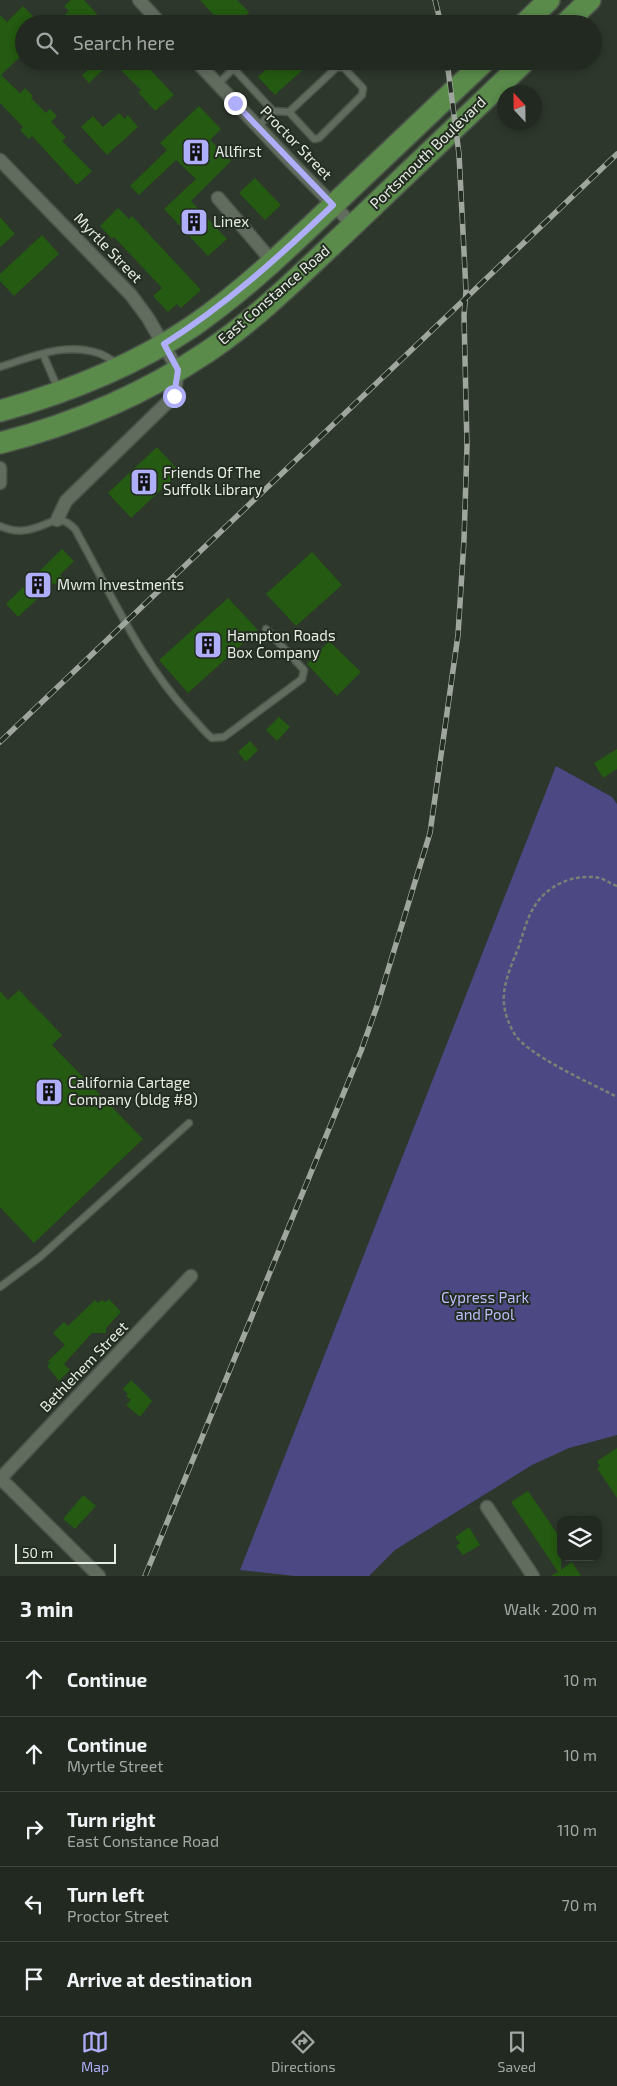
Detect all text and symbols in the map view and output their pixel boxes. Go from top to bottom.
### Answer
search box [15,15,602,70]
icon: search [33,29,61,57]
text: Search here [73,31,175,54]
north arrow [497,85,542,130]
route end [224,92,247,115]
street label: Portsmouth Boulevard [366,92,489,212]
street label: Proctor Street [257,102,337,183]
building icon: Allfirst [181,137,211,167]
place label: Allfirst [215,142,262,160]
building icon: Linex [179,207,209,237]
street label: Myrtle Street [71,209,147,286]
place label: Linex [213,212,249,230]
street label: East Constance Road [214,241,333,348]
route start [163,385,186,408]
place label: Friends Of The Suffolk Library [163,463,263,498]
building icon: Friends Of The Suffolk Library [129,467,159,497]
building icon: Mwm Investments [23,570,53,600]
place label: Mwm Investments [57,575,184,593]
place label: Hampton Roads Box Company [227,626,336,661]
building icon: Hampton Roads Box Company [193,630,223,660]
place label: California Cartage Company (bldg #8) [68,1073,198,1108]
building icon: California Cartage Company (bldg #8) [34,1077,64,1107]
park label: Cypress Park and Pool [441,1288,529,1323]
street label: Bethlehem Street [35,1317,131,1415]
map controls [557,1516,602,1561]
button: layers [557,1516,602,1561]
scale bar [15,1541,116,1564]
text: 50 m [22,1544,53,1561]
text: 3 min [20,1596,73,1621]
text: Walk · 200 m [504,1599,597,1618]
icon: ahead [20,1665,48,1693]
text: Continue [67,1668,147,1691]
text: 10 m [563,1670,597,1689]
text: Continue [67,1733,147,1756]
icon: ahead [20,1740,48,1768]
text: 10 m [563,1745,597,1764]
text: Myrtle Street [67,1756,163,1775]
text: Turn right [67,1808,155,1831]
icon: right [20,1815,48,1843]
text: 110 m [557,1820,597,1839]
text: East Constance Road [67,1831,219,1850]
text: Turn left [67,1883,144,1906]
icon: left [20,1890,48,1918]
text: 70 m [562,1895,597,1914]
text: Proctor Street [67,1906,169,1925]
icon: arrive [20,1965,48,1993]
text: Arrive at destination [67,1968,252,1991]
tab: Map [81,2028,109,2075]
tab: Directions [271,2028,336,2075]
tab: Saved [498,2028,536,2075]

